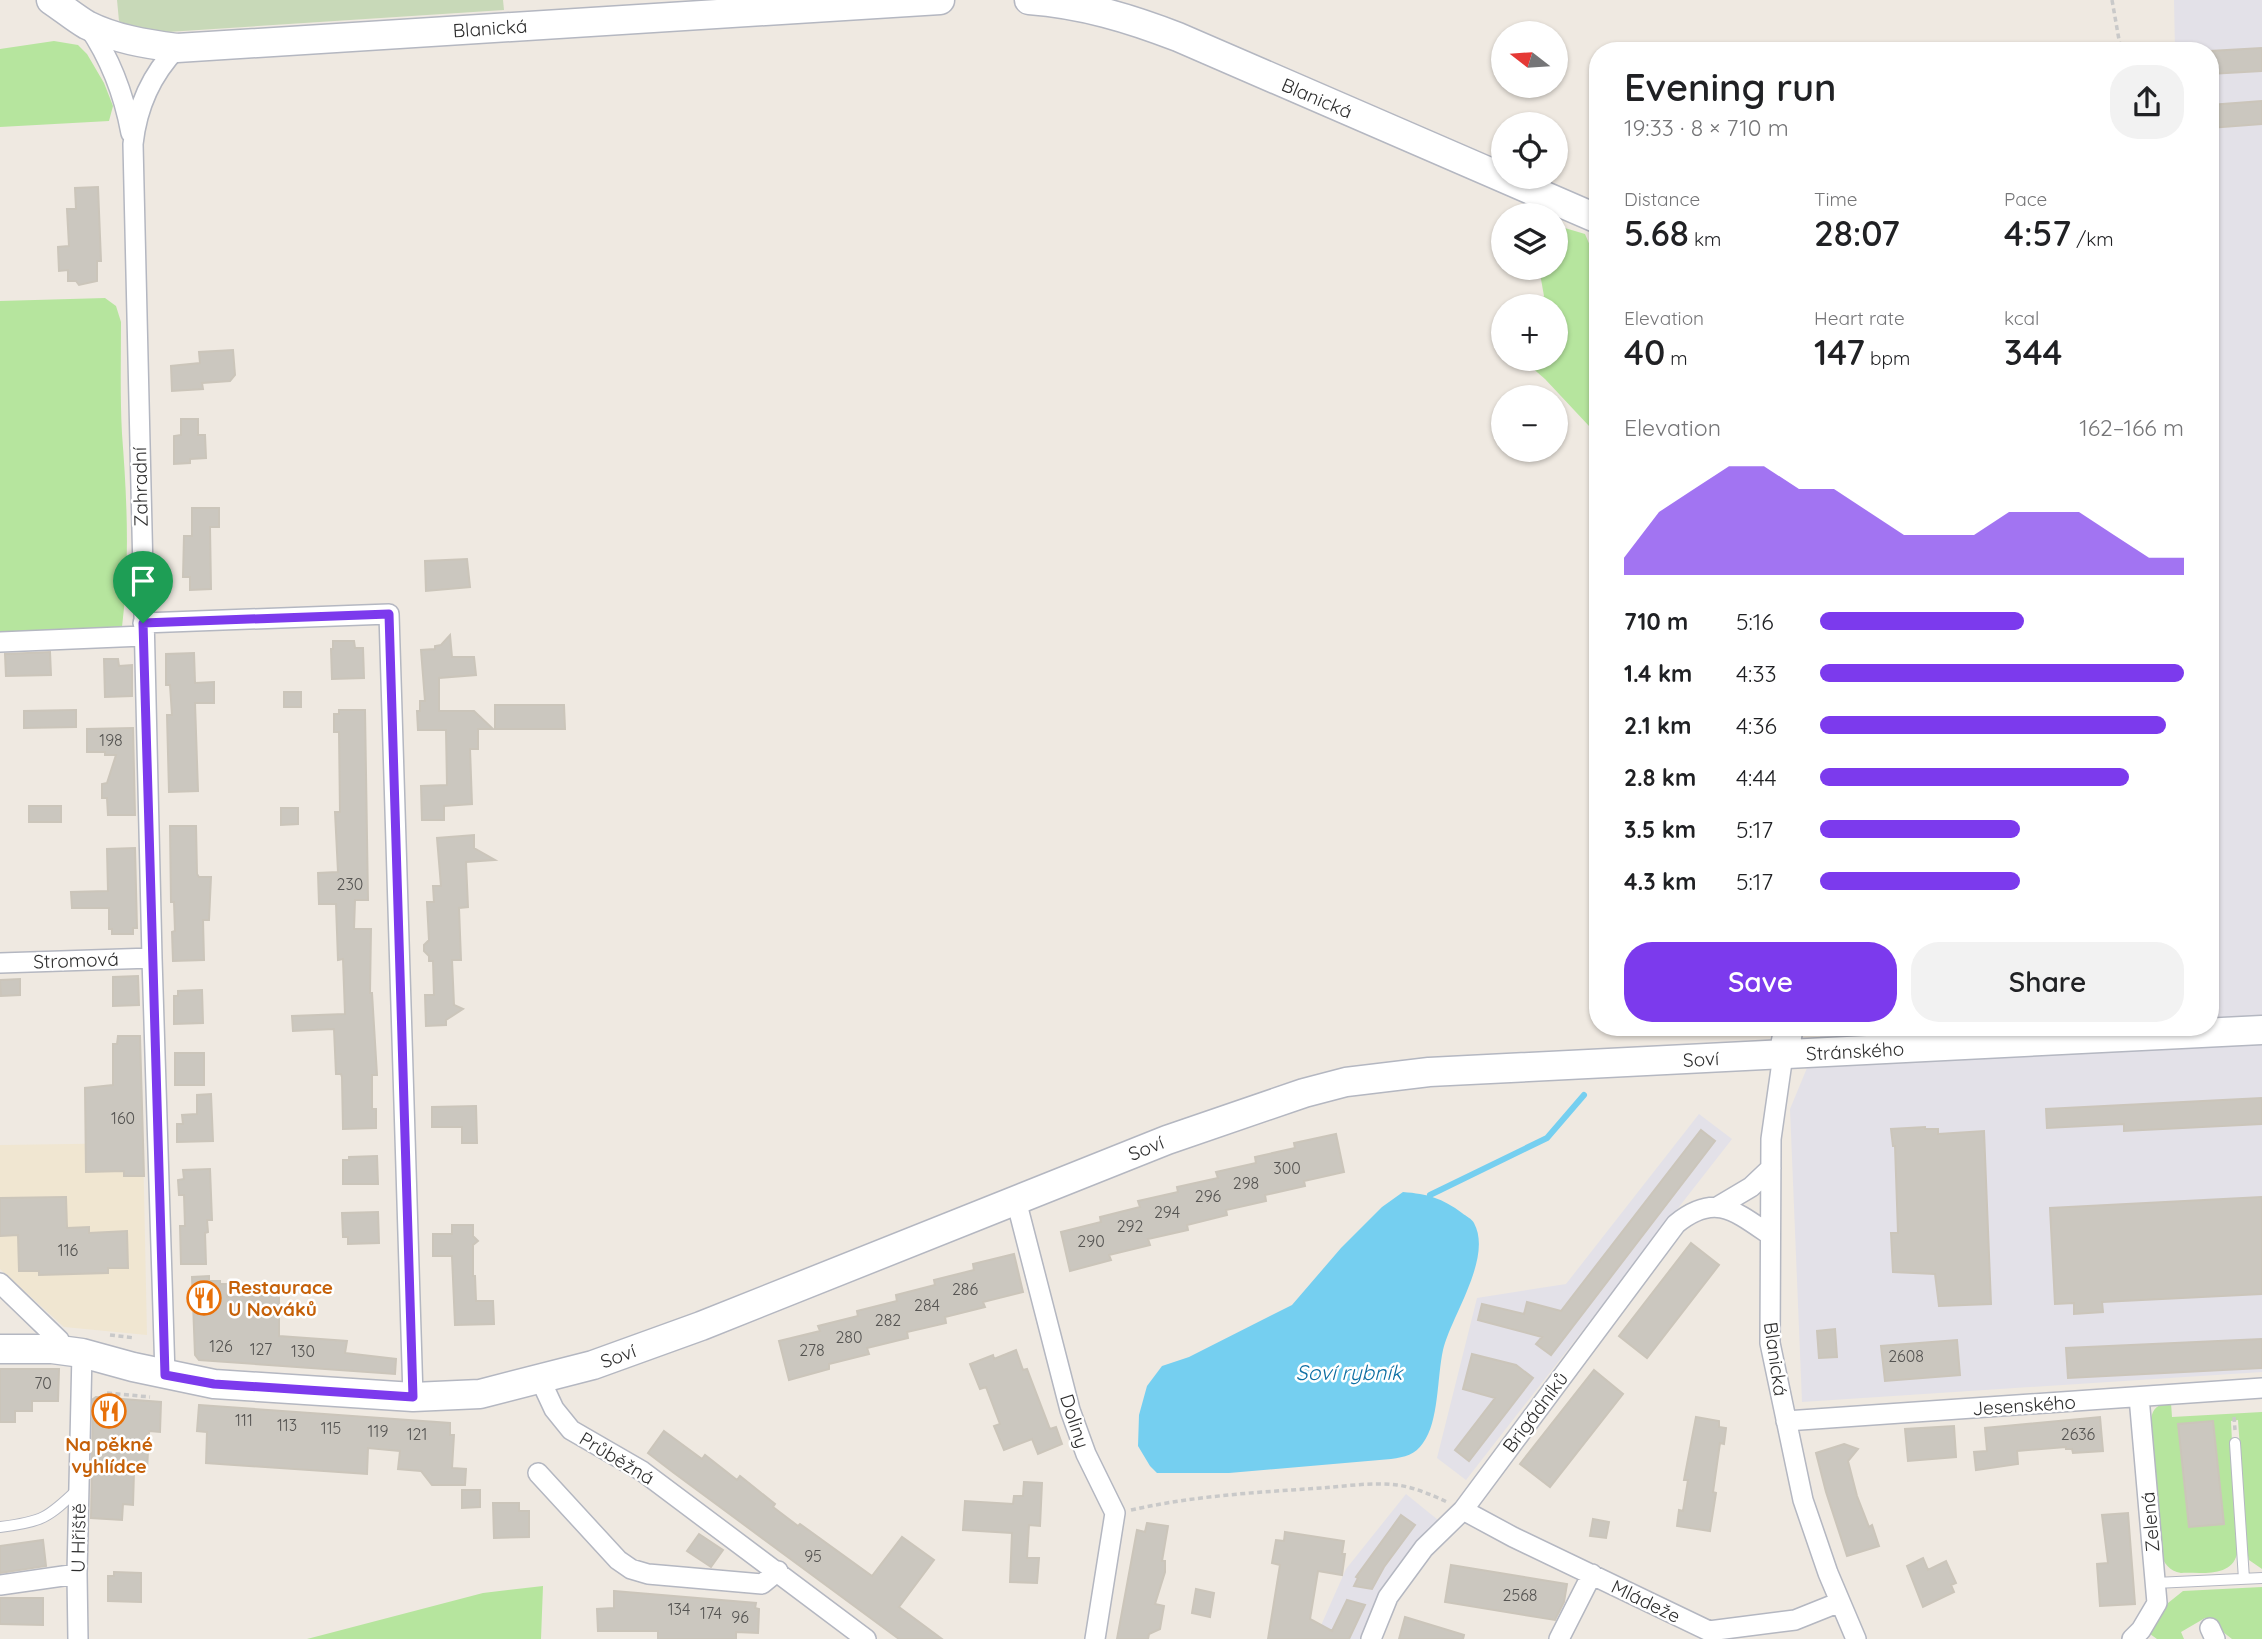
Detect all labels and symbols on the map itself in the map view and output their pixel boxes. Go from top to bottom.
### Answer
street label: Blanická [452,13,528,43]
north arrow [1491,21,1568,98]
street label: Blanická [1278,72,1356,124]
street label: Zahradní [127,446,153,527]
pin [113,551,173,623]
house number: 198 [99,730,123,750]
house number: 230 [337,874,363,894]
street label: Stromová [33,947,119,973]
street label: Stránského [1805,1036,1905,1066]
street label: Soví [1682,1046,1721,1072]
house number: 160 [111,1108,135,1128]
street label: Soví [1125,1130,1168,1166]
house number: 300 [1273,1158,1301,1178]
house number: 298 [1233,1173,1259,1193]
house number: 296 [1195,1186,1222,1206]
house number: 294 [1154,1202,1180,1222]
house number: 292 [1117,1216,1143,1236]
house number: 290 [1077,1231,1105,1251]
house number: 116 [58,1240,79,1260]
place label: Restaurace U Nováků [228,1275,333,1321]
restaurant icon: Restaurace U Nováků [185,1279,223,1317]
house number: 286 [952,1279,978,1299]
house number: 284 [914,1295,940,1315]
house number: 282 [875,1310,901,1330]
street label: Blanická [1759,1320,1793,1398]
house number: 280 [835,1327,863,1347]
house number: 126 [209,1336,233,1356]
street label: Soví [597,1338,640,1373]
house number: 127 [250,1339,272,1359]
house number: 278 [799,1340,825,1360]
house number: 130 [291,1341,315,1361]
house number: 2608 [1888,1346,1924,1366]
water label: Soví rybník [1296,1359,1404,1385]
street label: Brigádníků [1497,1367,1573,1457]
house number: 70 [34,1373,52,1393]
street label: Jesenského [1971,1389,2077,1421]
street label: Doliny [1055,1391,1095,1451]
restaurant icon: Na pěkné vyhlídce [90,1392,128,1430]
house number: 111 [235,1410,253,1430]
house number: 113 [277,1415,297,1435]
house number: 115 [321,1418,341,1438]
house number: 119 [368,1421,388,1441]
house number: 121 [407,1424,427,1444]
house number: 2636 [2061,1424,2096,1444]
street label: Průběžná [575,1426,659,1490]
place label: Na pěkné vyhlídce [65,1432,153,1478]
street label: Zelená [2135,1491,2165,1553]
street label: U Hřiště [65,1503,91,1573]
house number: 95 [804,1546,822,1566]
street label: Mládeže [1608,1574,1684,1628]
house number: 2568 [1503,1585,1537,1605]
house number: 134 [668,1599,690,1619]
house number: 174 [700,1603,722,1623]
house number: 96 [731,1607,749,1627]

